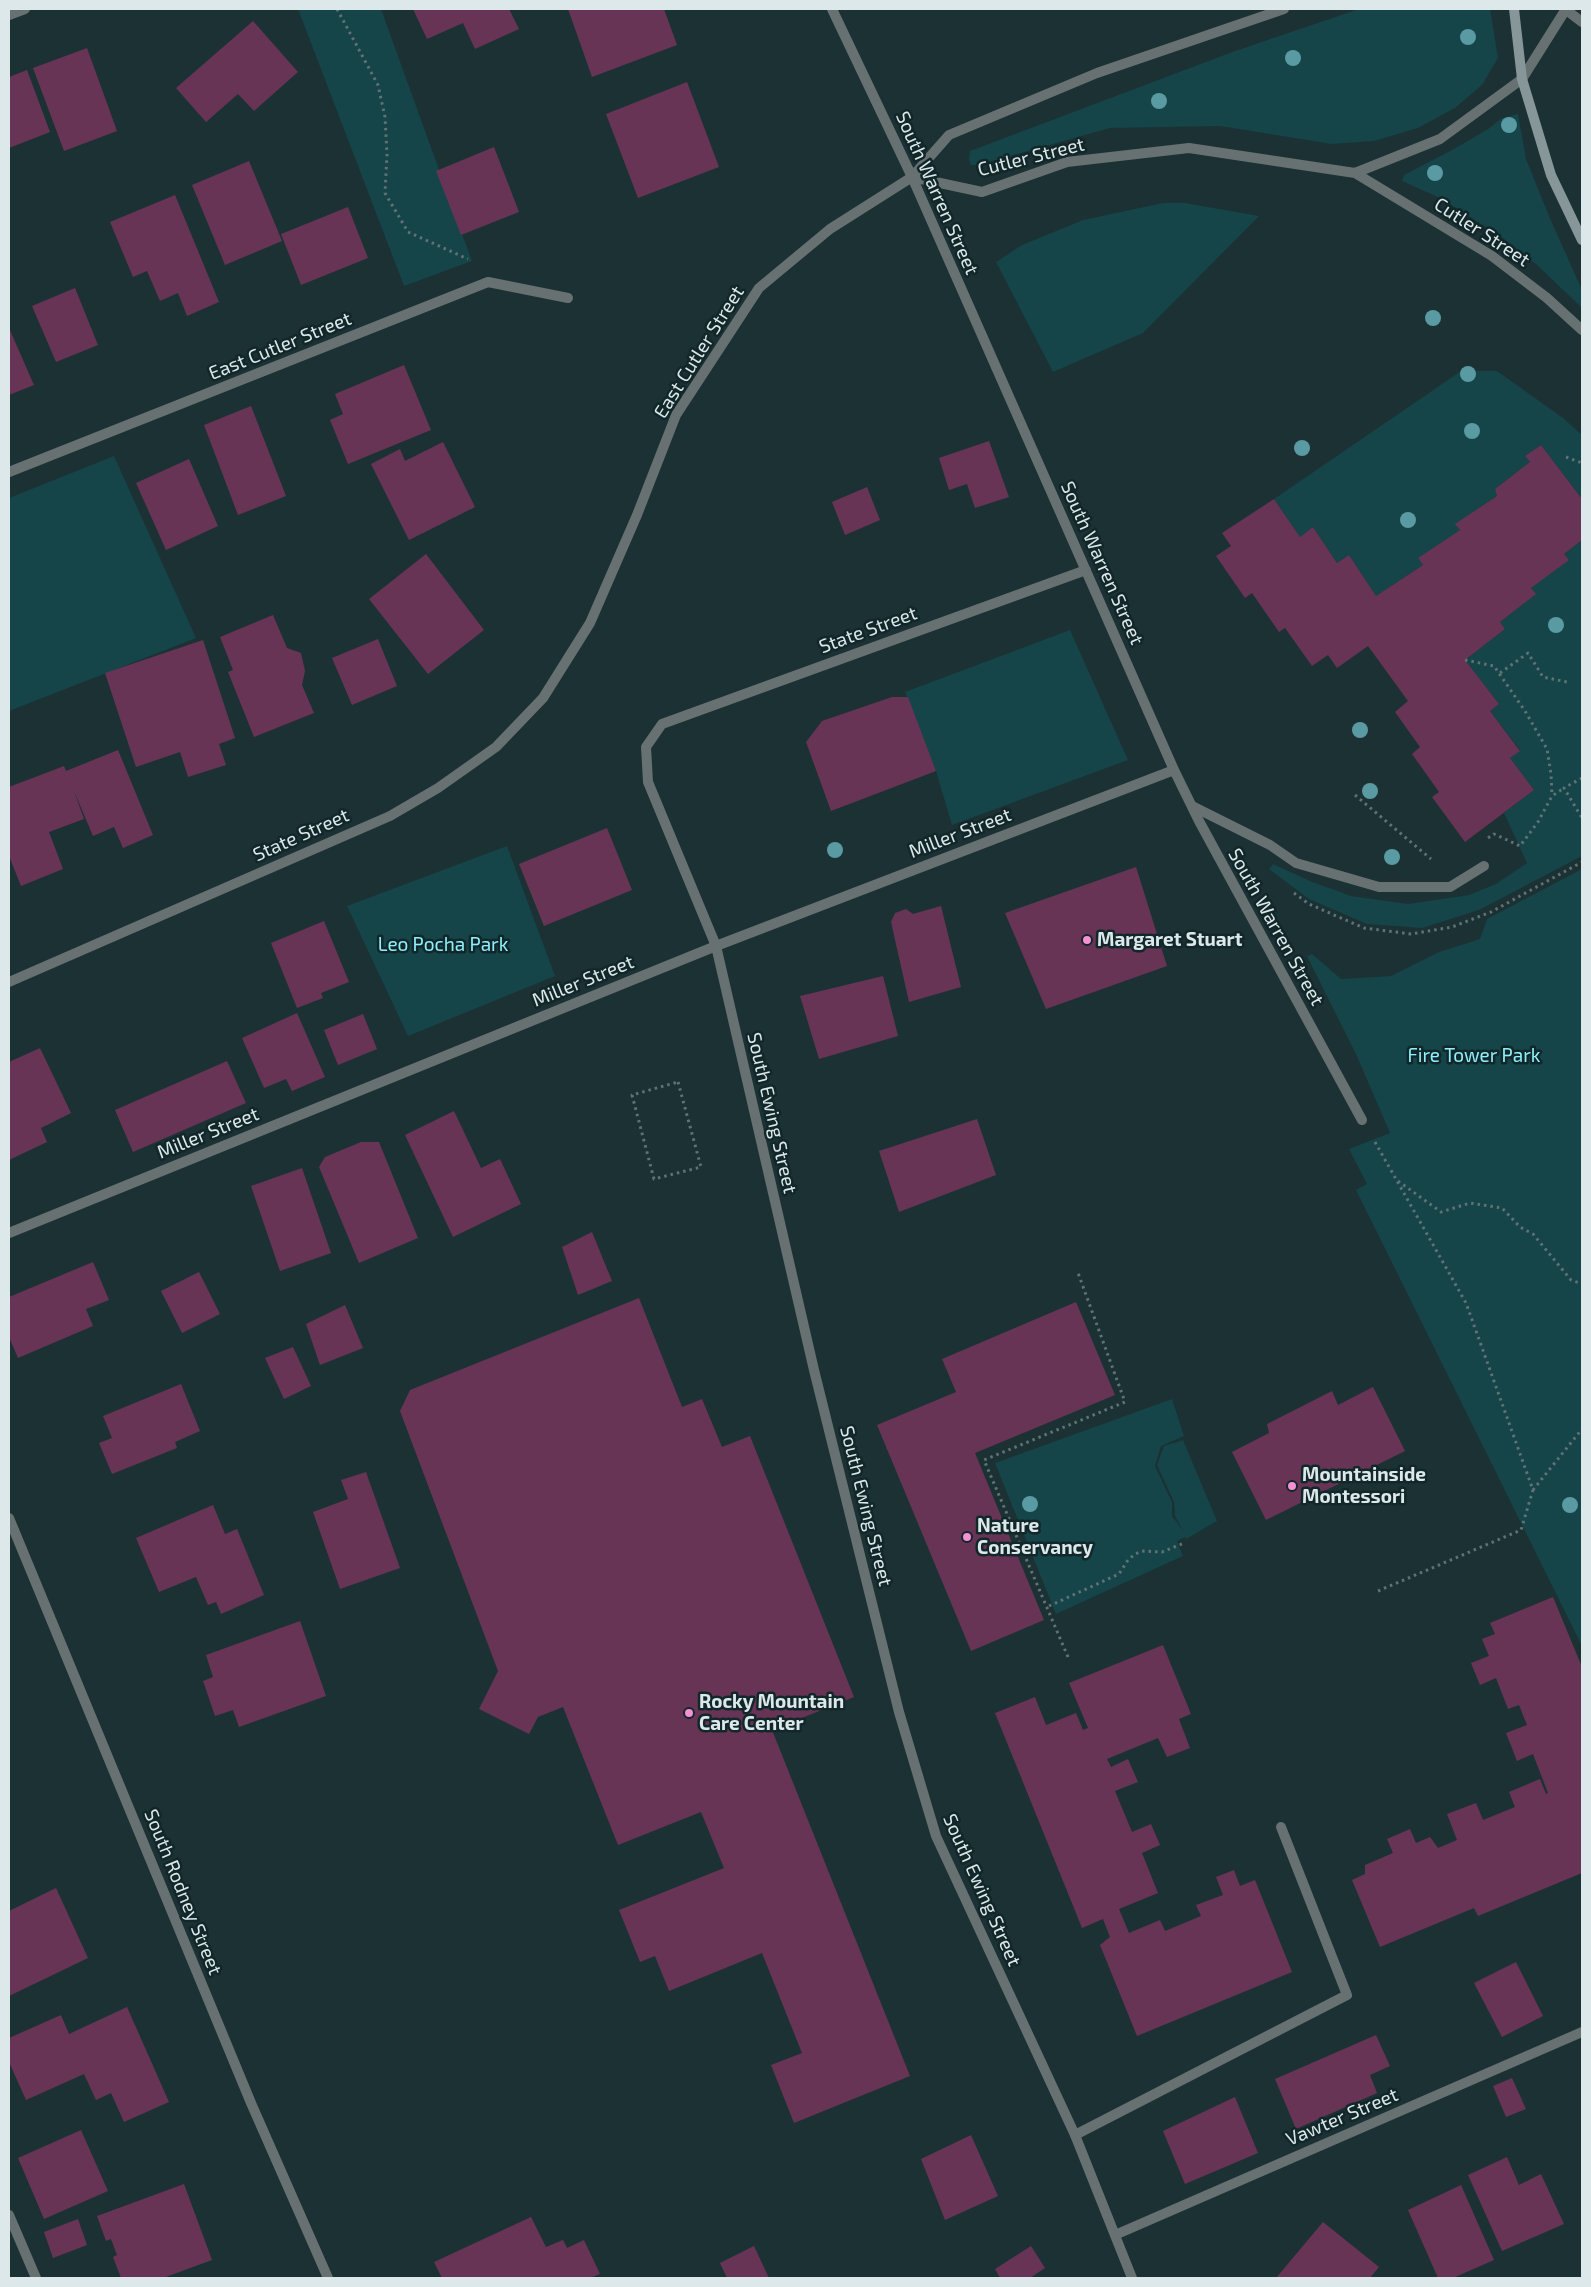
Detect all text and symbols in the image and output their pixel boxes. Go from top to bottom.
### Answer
street label: South Warren Street [891,108,983,278]
street label: Cutler Street [975,133,1087,181]
street label: Cutler Street [1430,193,1534,271]
street label: East Cutler Street [649,282,749,422]
street label: East Cutler Street [205,307,355,385]
street label: South Warren Street [1056,478,1148,648]
street label: State Street [816,602,920,658]
street label: Miller Street [906,803,1014,863]
street label: State Street [249,804,353,866]
street label: South Warren Street [1223,844,1329,1010]
place label: Margaret Stuart [1097,929,1243,951]
park label: Leo Pocha Park [378,934,508,956]
marker: Margaret Stuart [1081,934,1093,946]
street label: Miller Street [529,950,637,1012]
street label: South Ewing Street [742,1030,802,1196]
park label: Fire Tower Park [1408,1045,1540,1067]
street label: Miller Street [154,1102,262,1164]
street label: South Ewing Street [835,1423,897,1589]
place label: Mountainside Montessori [1302,1464,1426,1508]
marker: Mountainside Montessori [1286,1480,1298,1492]
place label: Nature Conservancy [977,1515,1093,1559]
marker: Nature Conservancy [961,1531,973,1543]
place label: Rocky Mountain Care Center [699,1691,844,1735]
marker: Rocky Mountain Care Center [683,1707,695,1719]
street label: South Rodney Street [139,1806,227,1978]
street label: South Ewing Street [938,1810,1026,1970]
street label: Vawter Street [1283,2083,1401,2151]

